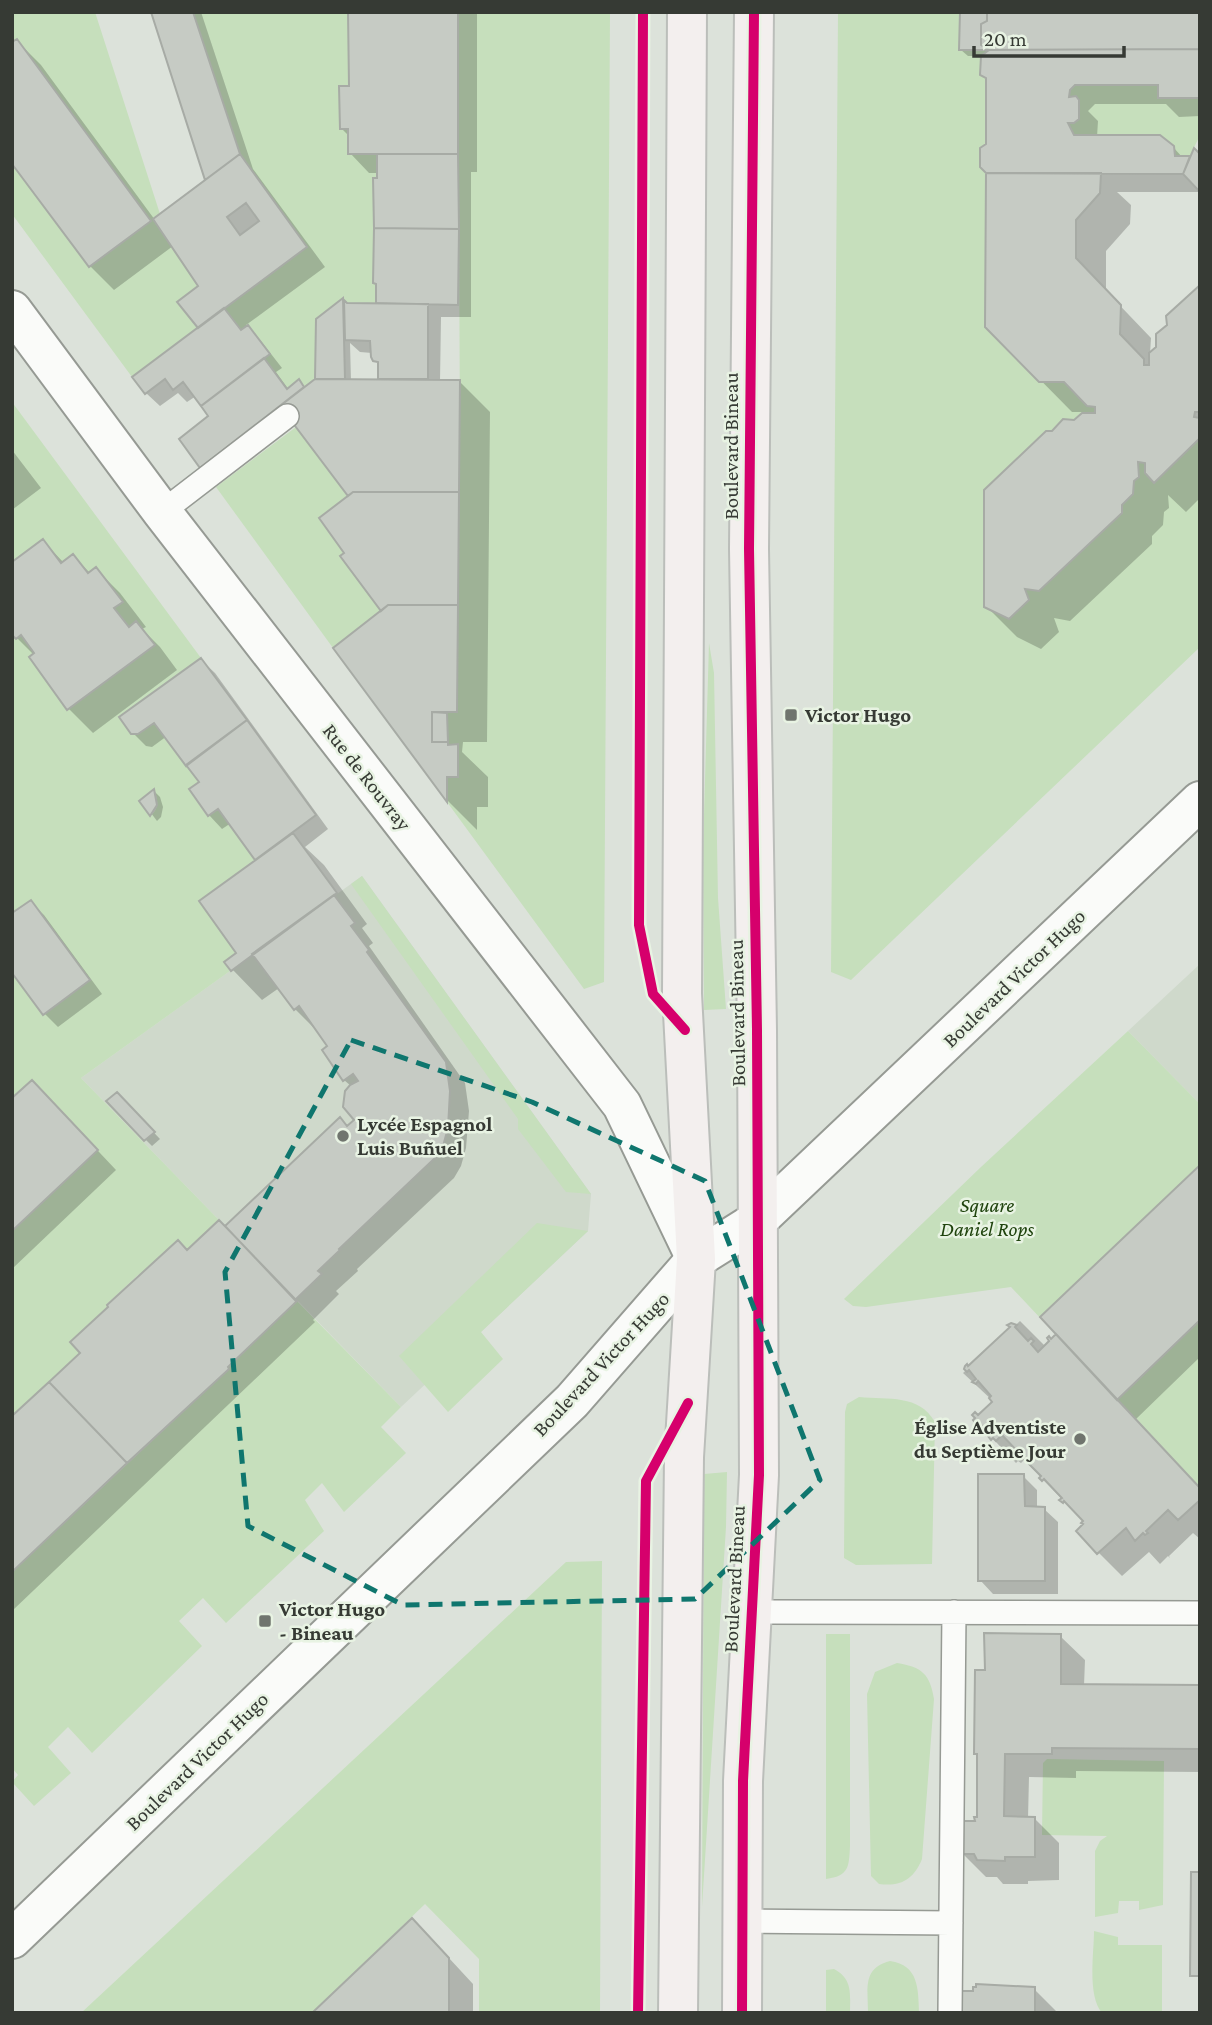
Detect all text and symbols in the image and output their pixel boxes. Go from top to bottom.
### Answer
scale bar [974,14,1124,58]
text: 20 m [984,27,1027,51]
street label: Boulevard Bineau [719,372,743,520]
place label: Victor Hugo [804,703,911,727]
marker: Victor Hugo [783,707,799,723]
street label: Rue de Rouvray [318,719,416,835]
street label: Boulevard Victor Hugo [938,904,1090,1052]
street label: Boulevard Bineau [724,939,750,1087]
place label: Lycée Espagnol Luis Buñuel [357,1112,492,1160]
marker: Lycée Espagnol Luis Buñuel [335,1128,351,1144]
park label: Square Daniel Rops [940,1193,1035,1241]
street label: Boulevard Victor Hugo [528,1287,674,1441]
place label: Église Adventiste du Septième Jour [914,1415,1067,1463]
marker: Église Adventiste du Septième Jour [1072,1431,1088,1447]
street label: Boulevard Bineau [718,1505,750,1653]
place label: Victor Hugo - Bineau [278,1597,385,1645]
marker: Victor Hugo - Bineau [257,1613,273,1629]
street label: Boulevard Victor Hugo [121,1687,273,1835]

